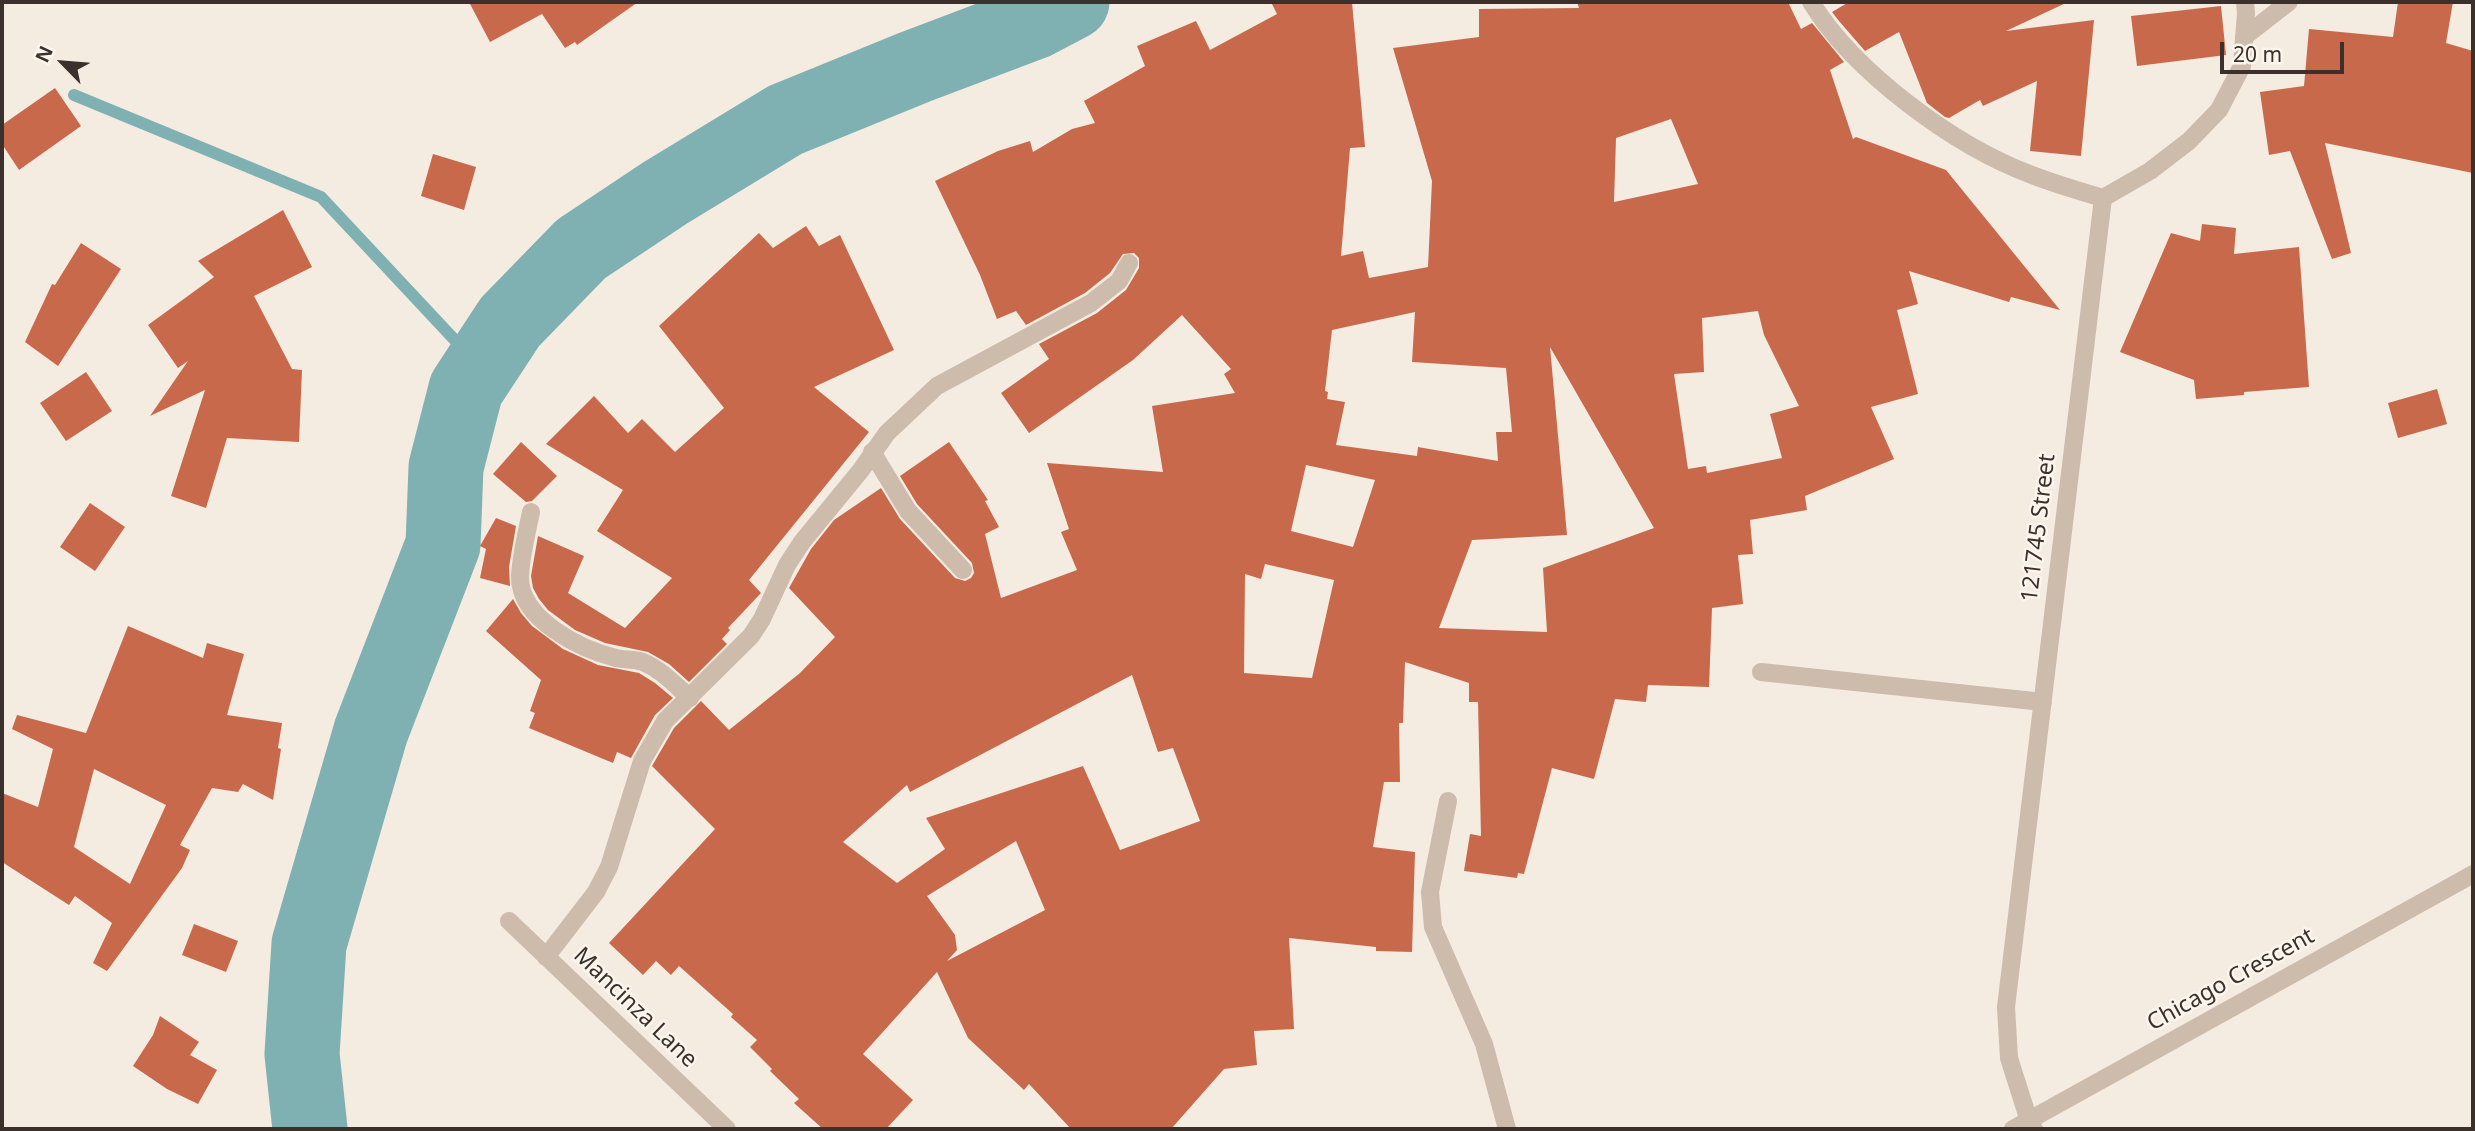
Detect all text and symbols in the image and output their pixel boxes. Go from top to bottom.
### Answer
north arrow [28,28,98,98]
scale bar [2223,28,2347,72]
text: 20 m [2233,40,2282,68]
text: N [29,42,59,67]
street label: 121745 Street [2016,452,2062,604]
street label: Chicago Crescent [2143,923,2319,1037]
street label: Mancinza Lane [568,942,702,1074]

